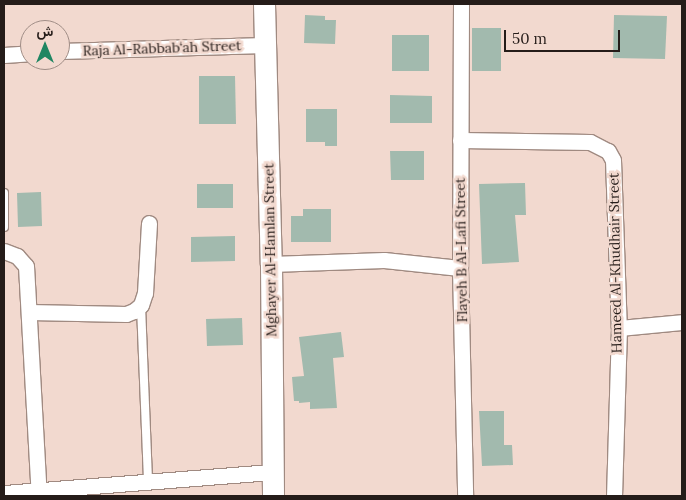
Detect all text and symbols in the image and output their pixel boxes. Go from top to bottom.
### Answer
north arrow [20,20,70,70]
scale bar [506,20,622,52]
text: ش [37,22,53,40]
text: 50 m [512,29,547,48]
street label: Raja Al-Rabbab‘ah Street [82,37,242,59]
street label: Mghayer Al-Hamlan Street [260,163,280,337]
street label: Hameed Al-Khudhair Street [605,173,625,353]
street label: Flayeh B Al-Lafi Street [451,177,471,323]

